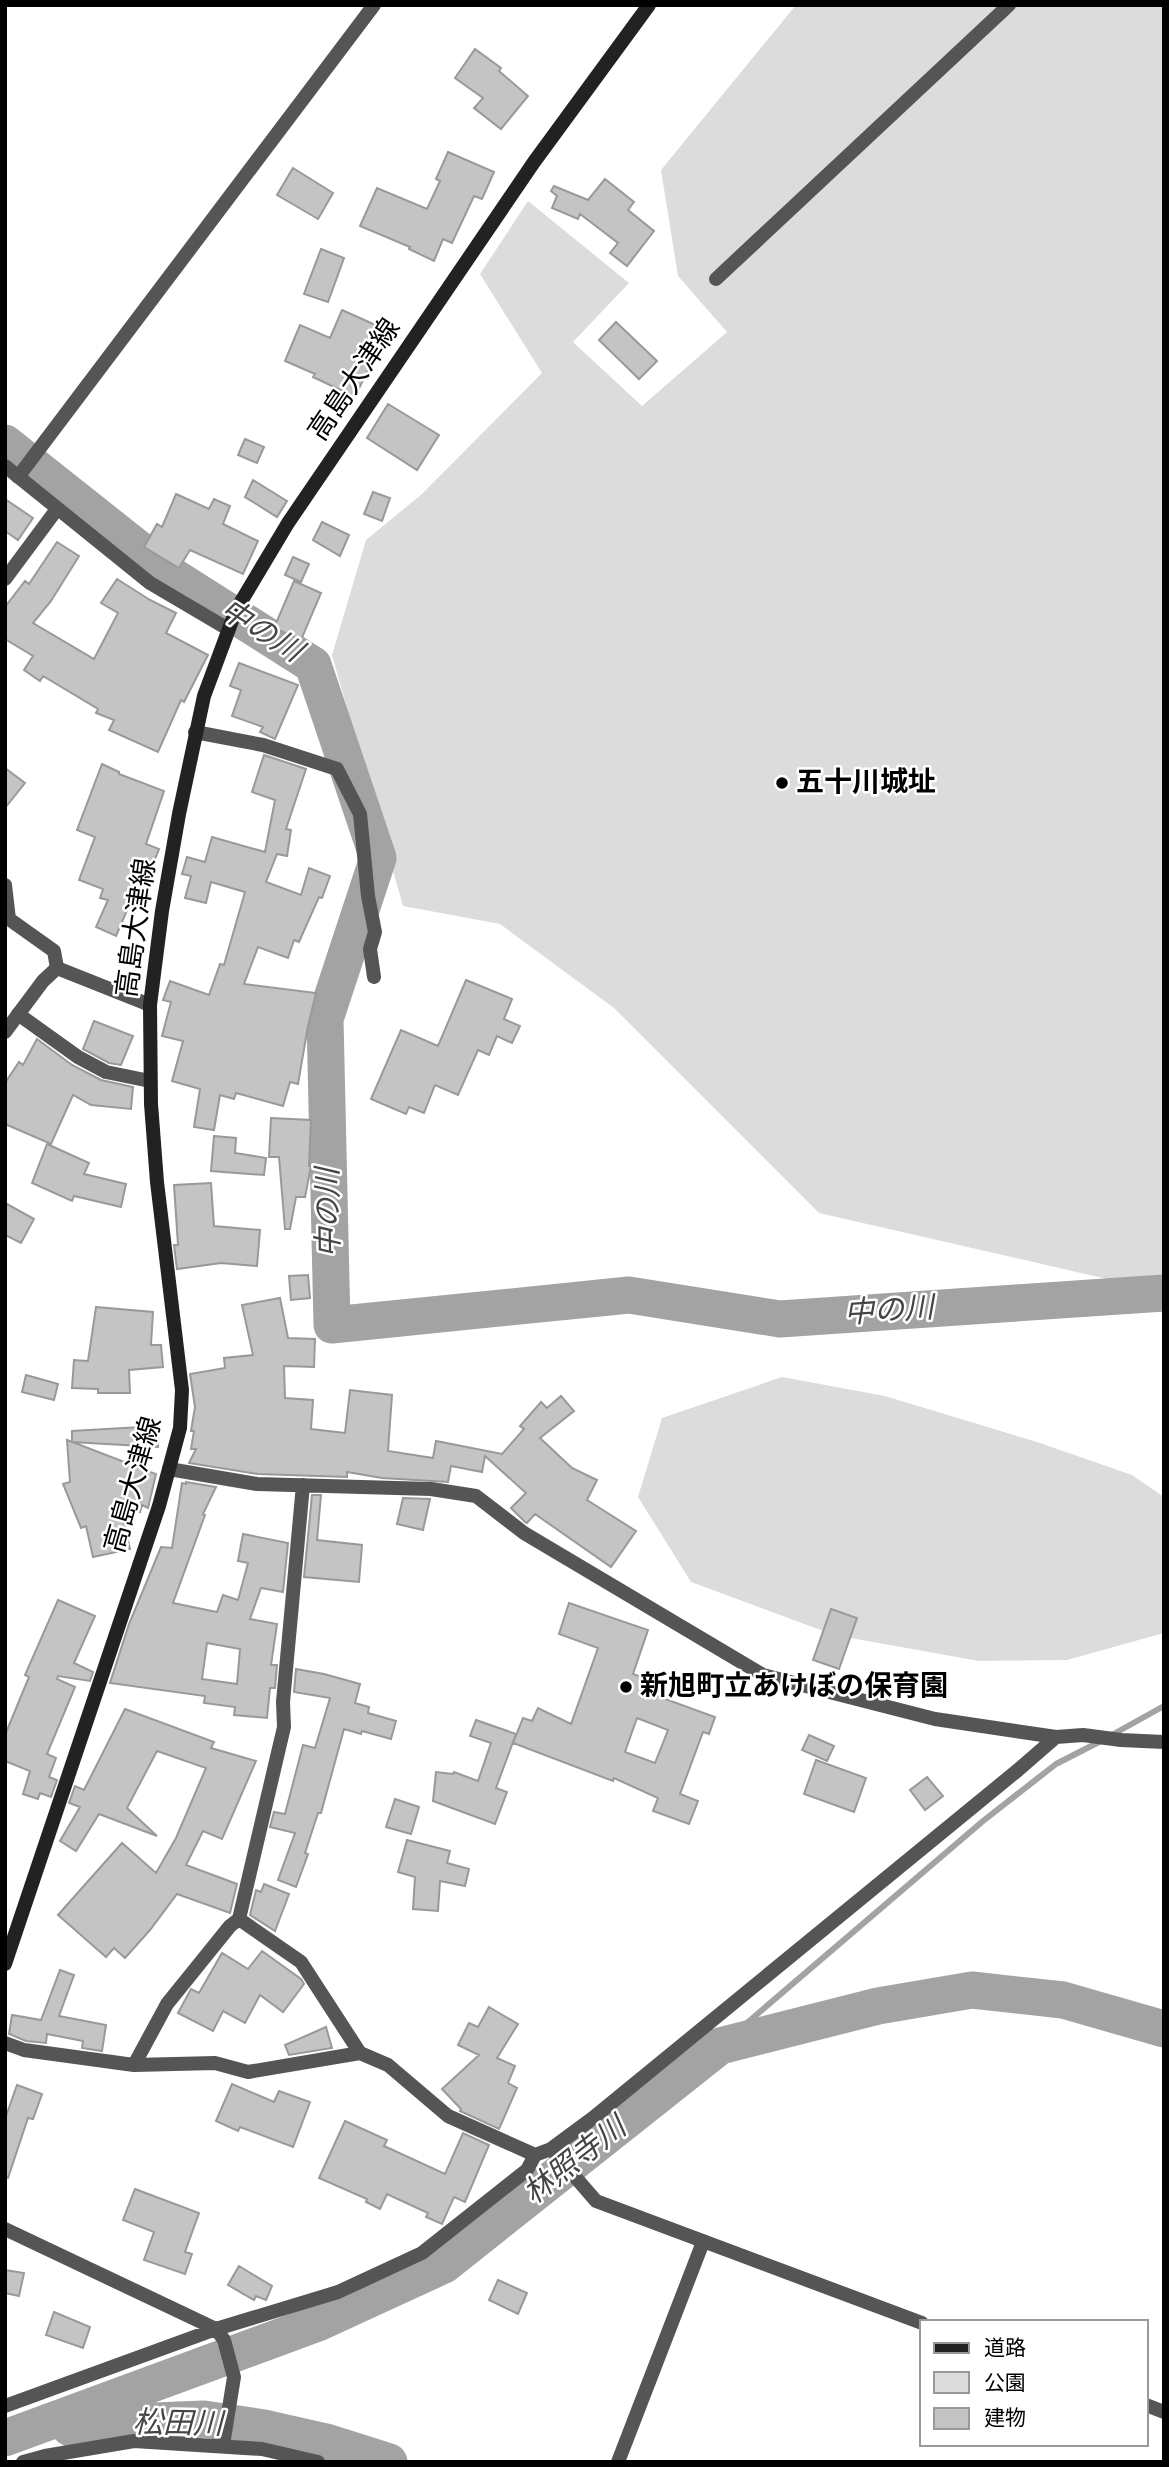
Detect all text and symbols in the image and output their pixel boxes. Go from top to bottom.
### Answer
street label: 高島大津線 [303,313,406,446]
water label: 中の川 [215,593,311,669]
place label: 五十川城址 [796,767,936,797]
marker: 五十川城址 [774,775,790,791]
street label: 高島大津線 [111,856,161,999]
water label: 中の川 [311,1165,345,1258]
water label: 中の川 [843,1291,938,1329]
street label: 高島大津線 [99,1413,167,1556]
place label: 新旭町立あけぼの保育園 [640,1671,948,1701]
marker: 新旭町立あけぼの保育園 [618,1679,634,1695]
water label: 林照寺川 [517,2109,634,2210]
legend [920,2320,1148,2446]
text: 道路 [984,2337,1026,2359]
text: 公園 [984,2373,1026,2394]
water label: 松田川 [133,2406,226,2440]
text: 建物 [984,2407,1026,2429]

